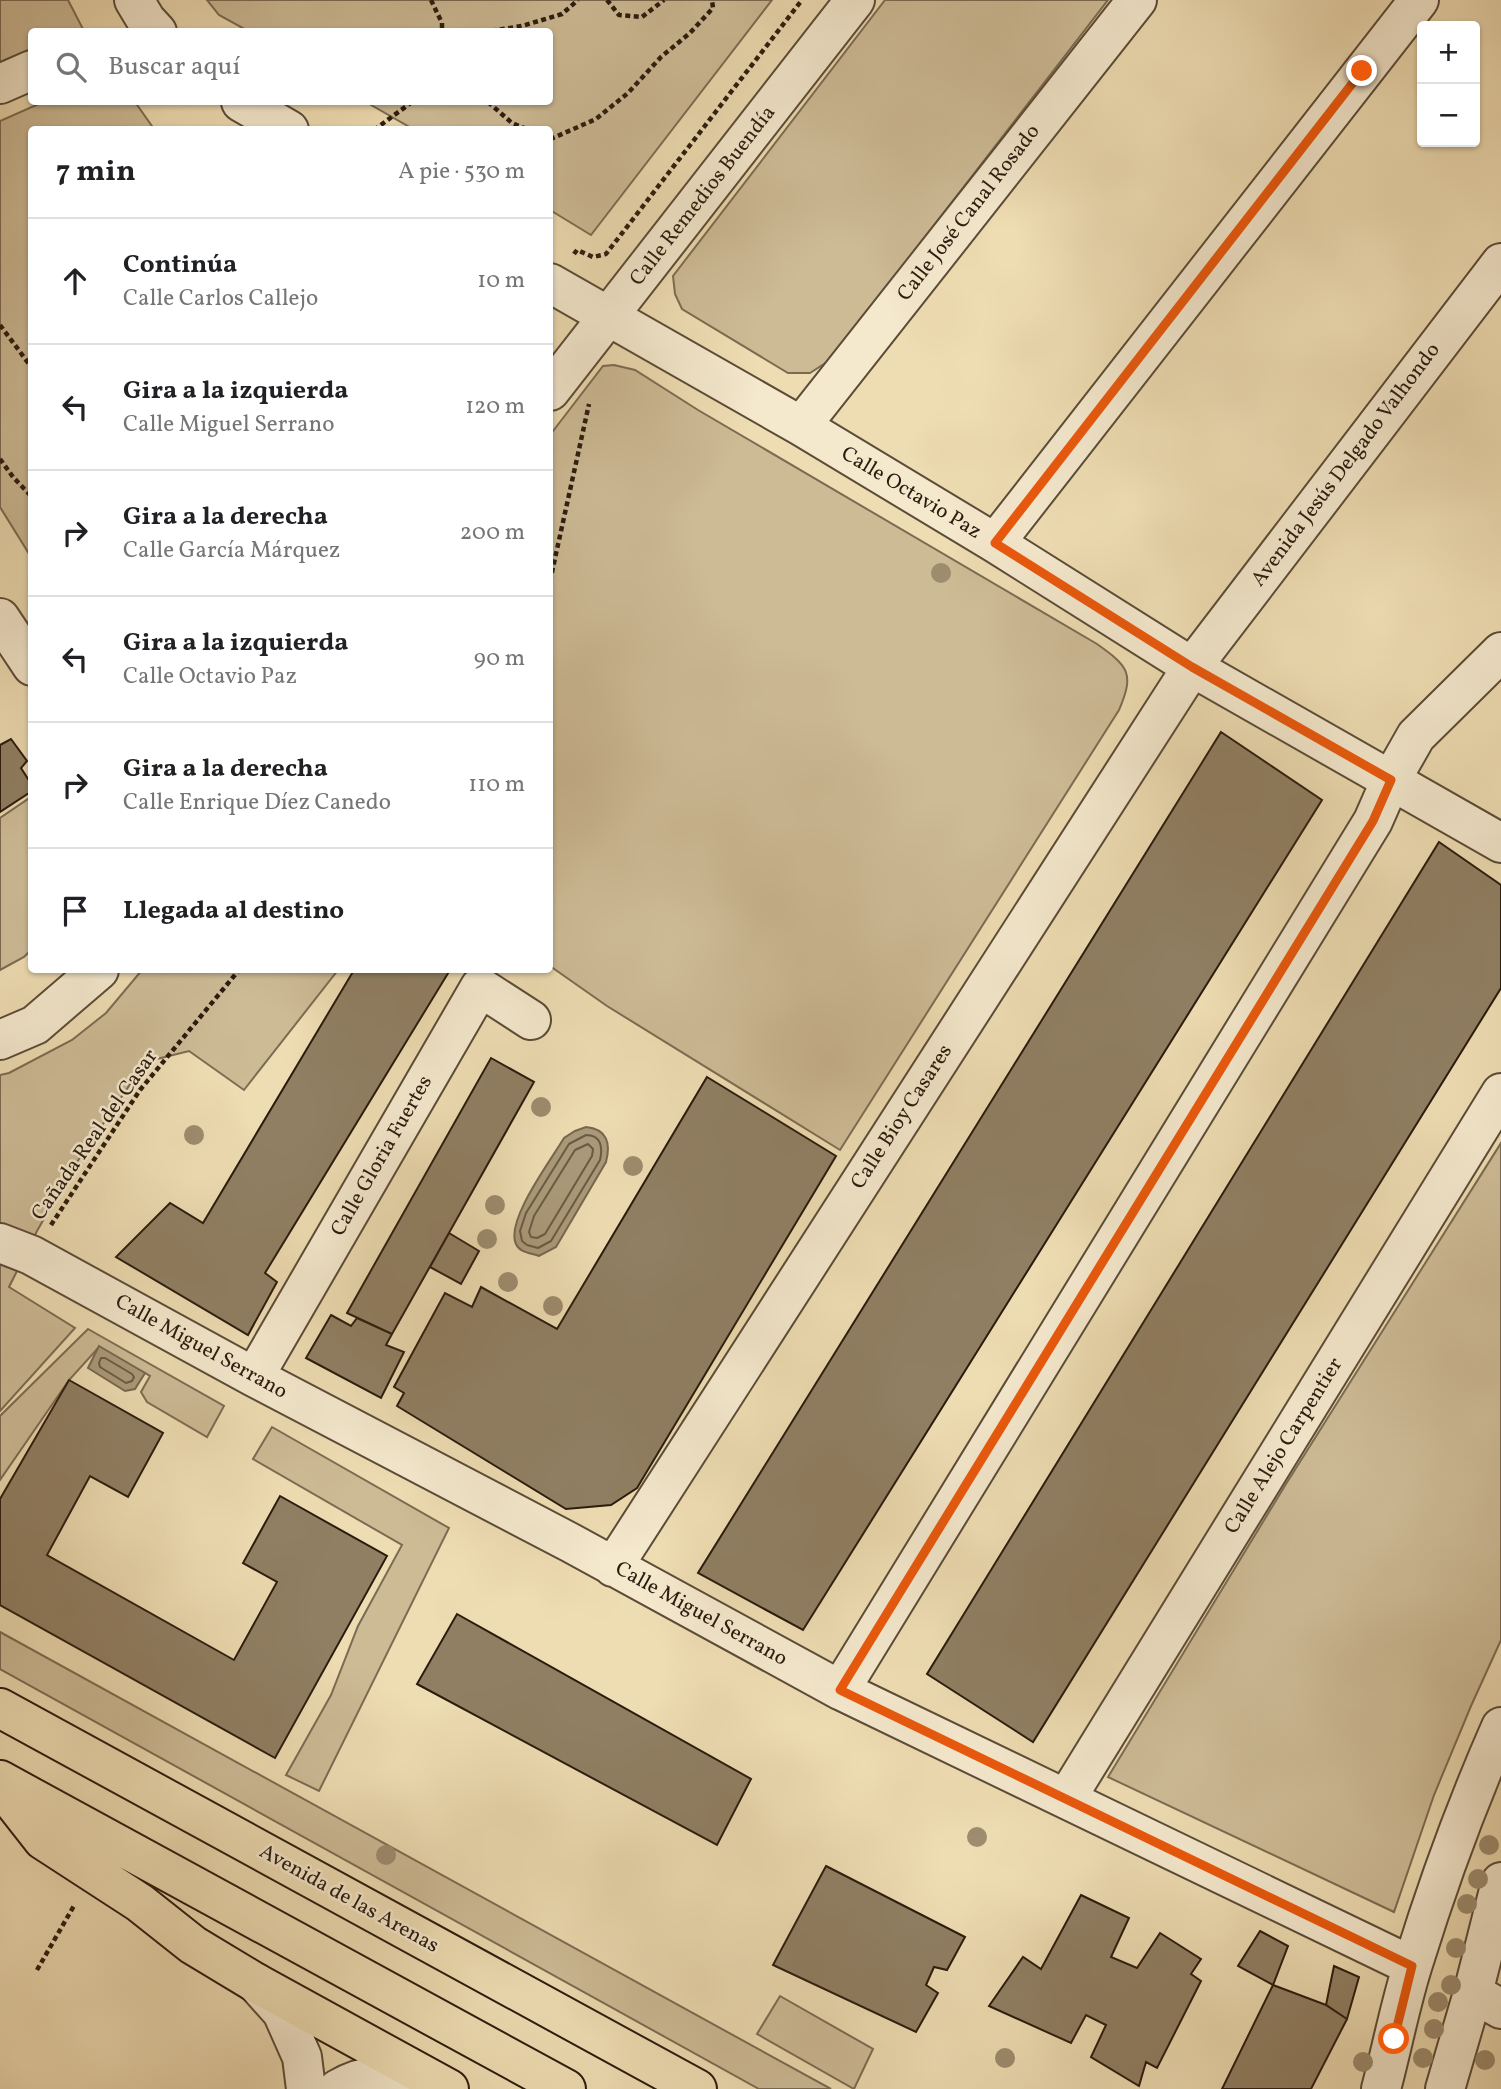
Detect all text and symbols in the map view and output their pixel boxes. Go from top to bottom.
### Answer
map controls [1417,21,1480,147]
button: + [1417,21,1480,84]
search box [28,28,553,105]
icon: search [52,48,90,86]
text: Buscar aquí [108,49,240,85]
route end [1346,55,1377,86]
button: − [1417,84,1480,147]
street label: Calle Remedios Buendía [623,100,783,292]
street label: Calle José Canal Rosado [891,118,1047,308]
text: 7 min [56,151,136,193]
text: A pie · 530 m [398,156,525,188]
text: Continúa [123,247,237,283]
icon: ahead [56,262,94,300]
text: 10 m [477,265,525,297]
text: Calle Carlos Callejo [123,283,318,315]
street label: Avenida Jesús Delgado Valhondo [1245,337,1447,593]
text: Gira a la izquierda [123,373,348,409]
icon: left [56,388,94,426]
text: 120 m [465,391,525,423]
text: Calle Miguel Serrano [123,409,334,441]
street label: Calle Octavio Paz [835,440,987,546]
text: Gira a la derecha [123,499,328,535]
icon: right [56,514,94,552]
text: 200 m [460,517,525,549]
text: Calle García Márquez [123,535,340,567]
text: Gira a la izquierda [123,625,348,661]
icon: left [56,640,94,678]
text: 90 m [474,643,525,675]
text: Calle Octavio Paz [123,661,297,693]
text: Gira a la derecha [123,751,328,787]
icon: right [56,766,94,804]
text: 110 m [468,769,525,801]
text: Calle Enrique Díez Canedo [123,787,391,819]
icon: arrive [56,892,94,930]
text: Llegada al destino [123,893,344,929]
street label: Calle Bioy Casares [844,1039,960,1195]
street label: Cañada Real del Casar [25,1043,165,1227]
street label: Calle Gloria Fuertes [324,1070,440,1242]
street label: Calle Miguel Serrano [110,1288,292,1406]
street label: Calle Alejo Carpentier [1218,1352,1350,1540]
street label: Calle Miguel Serrano [610,1555,792,1673]
street label: Avenida de las Arenas [254,1838,444,1960]
route start [1378,2023,1409,2054]

